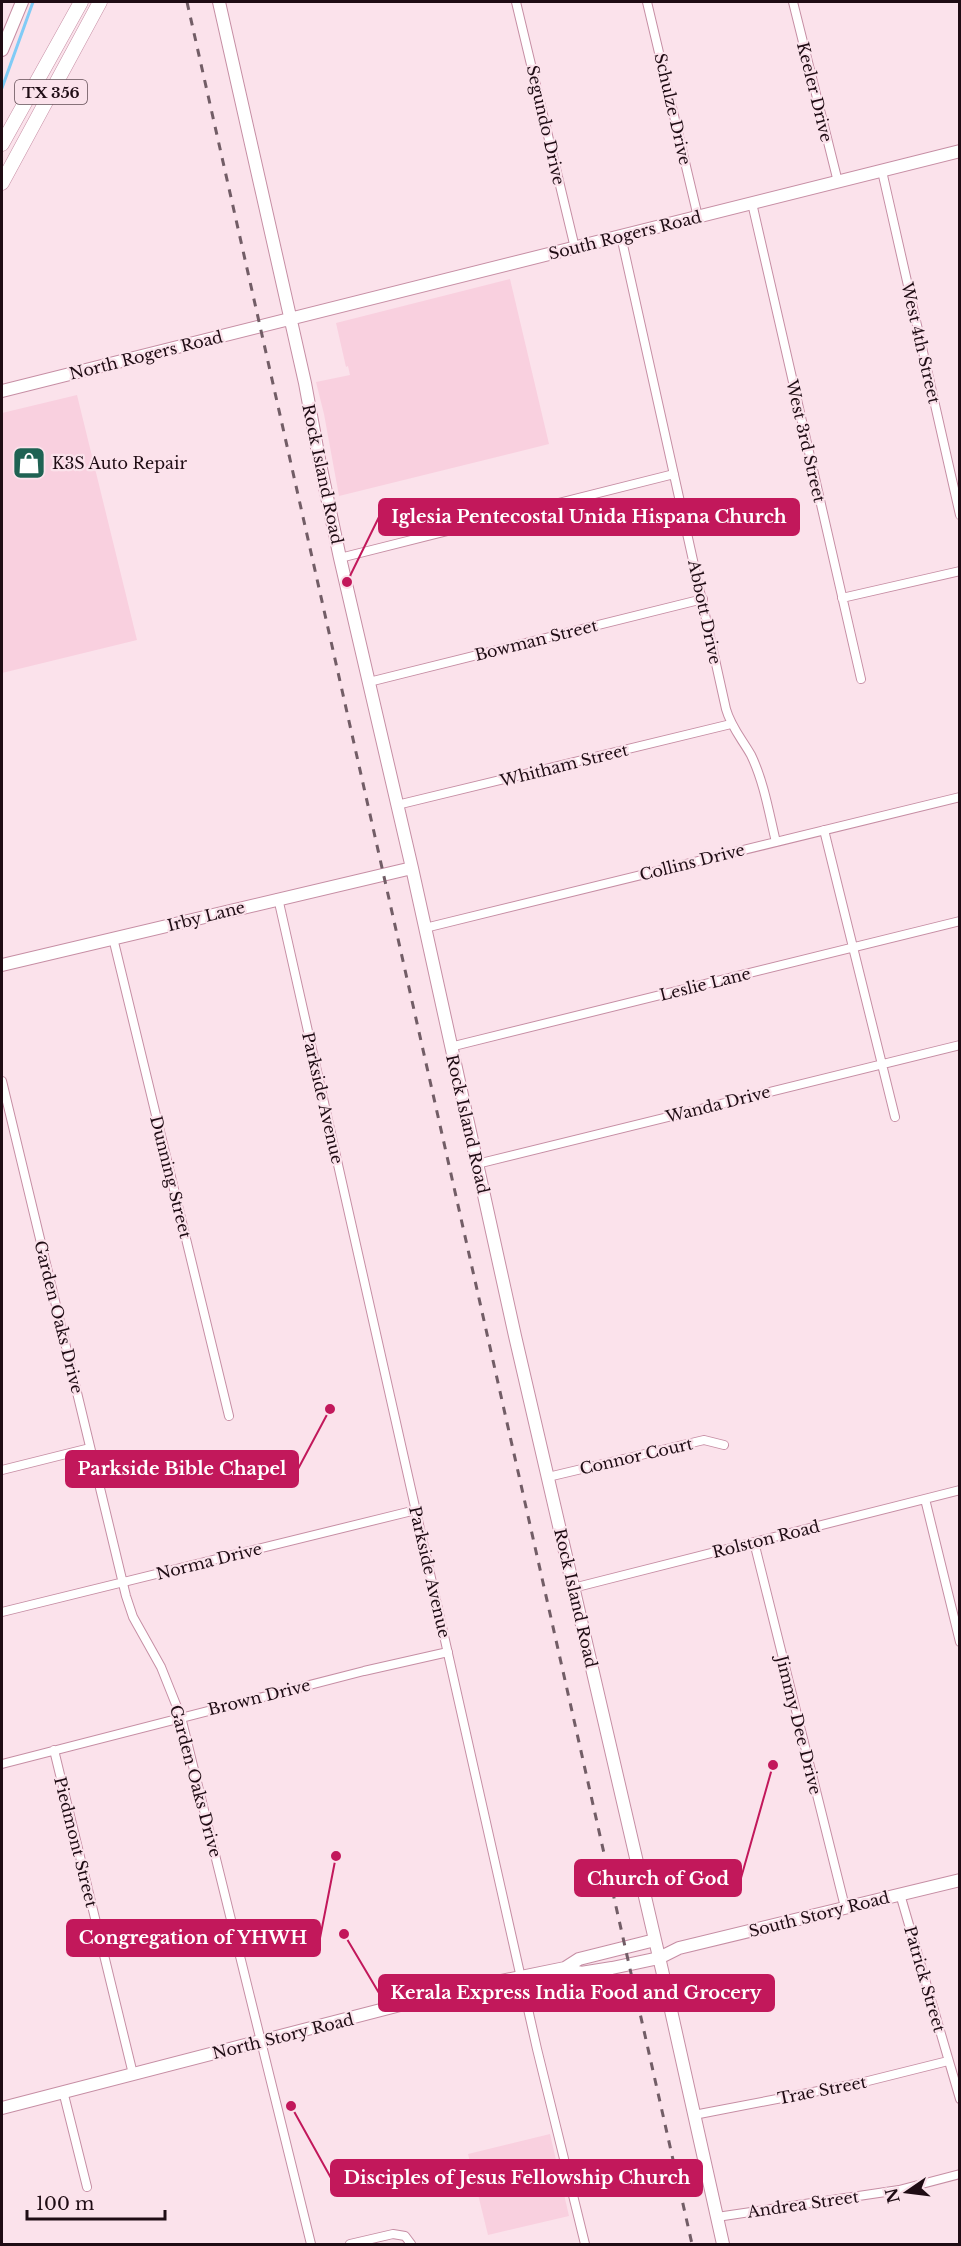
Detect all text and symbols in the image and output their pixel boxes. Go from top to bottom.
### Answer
street label: Keeler Drive [793,40,837,144]
street label: Schulze Drive [650,51,696,167]
street label: Segundo Drive [522,63,570,187]
road number: TX 356 [15,80,87,104]
street label: South Rogers Road [547,206,704,264]
street label: West 4th Street [897,279,945,406]
street label: North Rogers Road [67,326,225,384]
street label: West 3rd Street [782,377,830,504]
street label: Rock Island Road [298,402,348,546]
shop icon: K3S Auto Repair [11,445,47,481]
place label: K3S Auto Repair [52,453,187,473]
callout: Iglesia Pentecostal Unida Hispana Church [379,499,799,535]
text: Iglesia Pentecostal Unida Hispana Church [391,506,787,528]
street label: Abbott Drive [684,557,726,666]
street label: Bowman Street [473,615,599,665]
street label: Whitham Street [497,739,630,791]
street label: Collins Drive [637,839,747,885]
street label: Irby Lane [165,897,247,935]
street label: Leslie Lane [657,963,753,1005]
street label: Parkside Avenue [298,1030,348,1166]
street label: Rock Island Road [442,1052,494,1196]
street label: Wanda Drive [663,1081,772,1127]
street label: Dunning Street [146,1114,196,1240]
street label: Garden Oaks Drive [30,1238,88,1396]
street label: Connor Court [578,1433,694,1479]
callout: Parkside Bible Chapel [66,1451,298,1487]
text: Parkside Bible Chapel [78,1458,287,1480]
street label: Parkside Avenue [405,1504,455,1640]
street label: Rolston Road [710,1516,822,1562]
street label: Rock Island Road [550,1526,602,1670]
street label: Norma Drive [154,1538,264,1584]
street label: Jimmy Dee Drive [772,1651,826,1797]
street label: Brown Drive [206,1675,312,1719]
street label: Garden Oaks Drive [166,1703,226,1859]
street label: Piedmont Street [50,1775,102,1909]
callout: Church of God [575,1860,741,1896]
text: Church of God [587,1868,729,1890]
street label: South Story Road [746,1887,892,1941]
callout: Congregation of YHWH [67,1920,320,1956]
street label: Patrick Street [900,1924,950,2034]
text: Congregation of YHWH [79,1927,307,1949]
callout: Kerala Express India Food and Grocery [379,1975,774,2011]
text: Kerala Express India Food and Grocery [391,1982,762,2004]
street label: North Story Road [210,2009,356,2063]
street label: Trae Street [776,2072,868,2108]
callout: Disciples of Jesus Fellowship Church [331,2160,702,2196]
north arrow [877,2162,937,2222]
text: Disciples of Jesus Fellowship Church [344,2167,691,2189]
scale bar [27,2183,165,2221]
street label: Andrea Street [745,2186,860,2222]
text: N [881,2186,904,2205]
text: 100 m [36,2193,94,2215]

